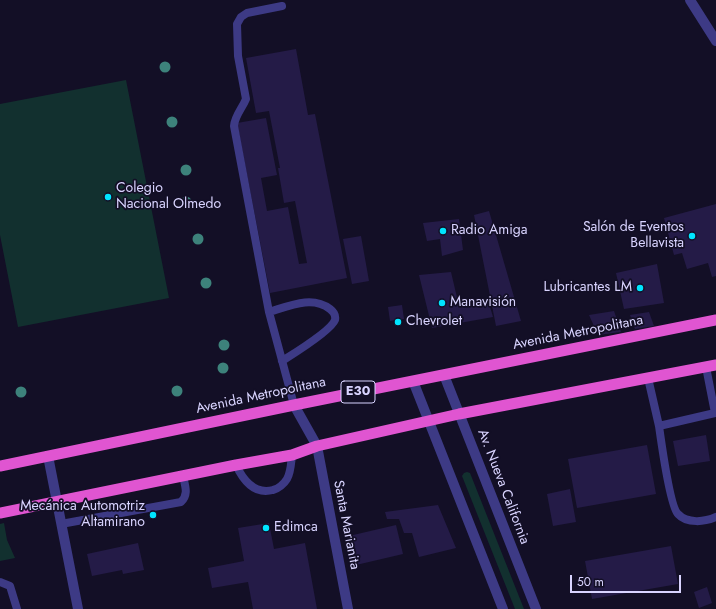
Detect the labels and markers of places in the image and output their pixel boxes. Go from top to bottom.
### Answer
place label: Colegio Nacional Olmedo [116,181,221,214]
marker: Colegio Nacional Olmedo [103,192,113,202]
place label: Salón de Eventos Bellavista [583,220,684,252]
place label: Radio Amiga [451,223,528,239]
marker: Radio Amiga [438,226,448,236]
marker: Salón de Eventos Bellavista [687,231,697,241]
place label: Lubricantes LM [543,280,632,296]
marker: Lubricantes LM [635,283,645,293]
place label: Manavisión [450,295,516,311]
marker: Manavisión [437,298,447,308]
place label: Chevrolet [406,314,462,330]
marker: Chevrolet [393,317,403,327]
place label: Mecánica Automotriz Altamirano [20,499,145,532]
marker: Mecánica Automotriz Altamirano [148,510,158,520]
place label: Edimca [274,520,318,536]
marker: Edimca [261,523,271,533]

